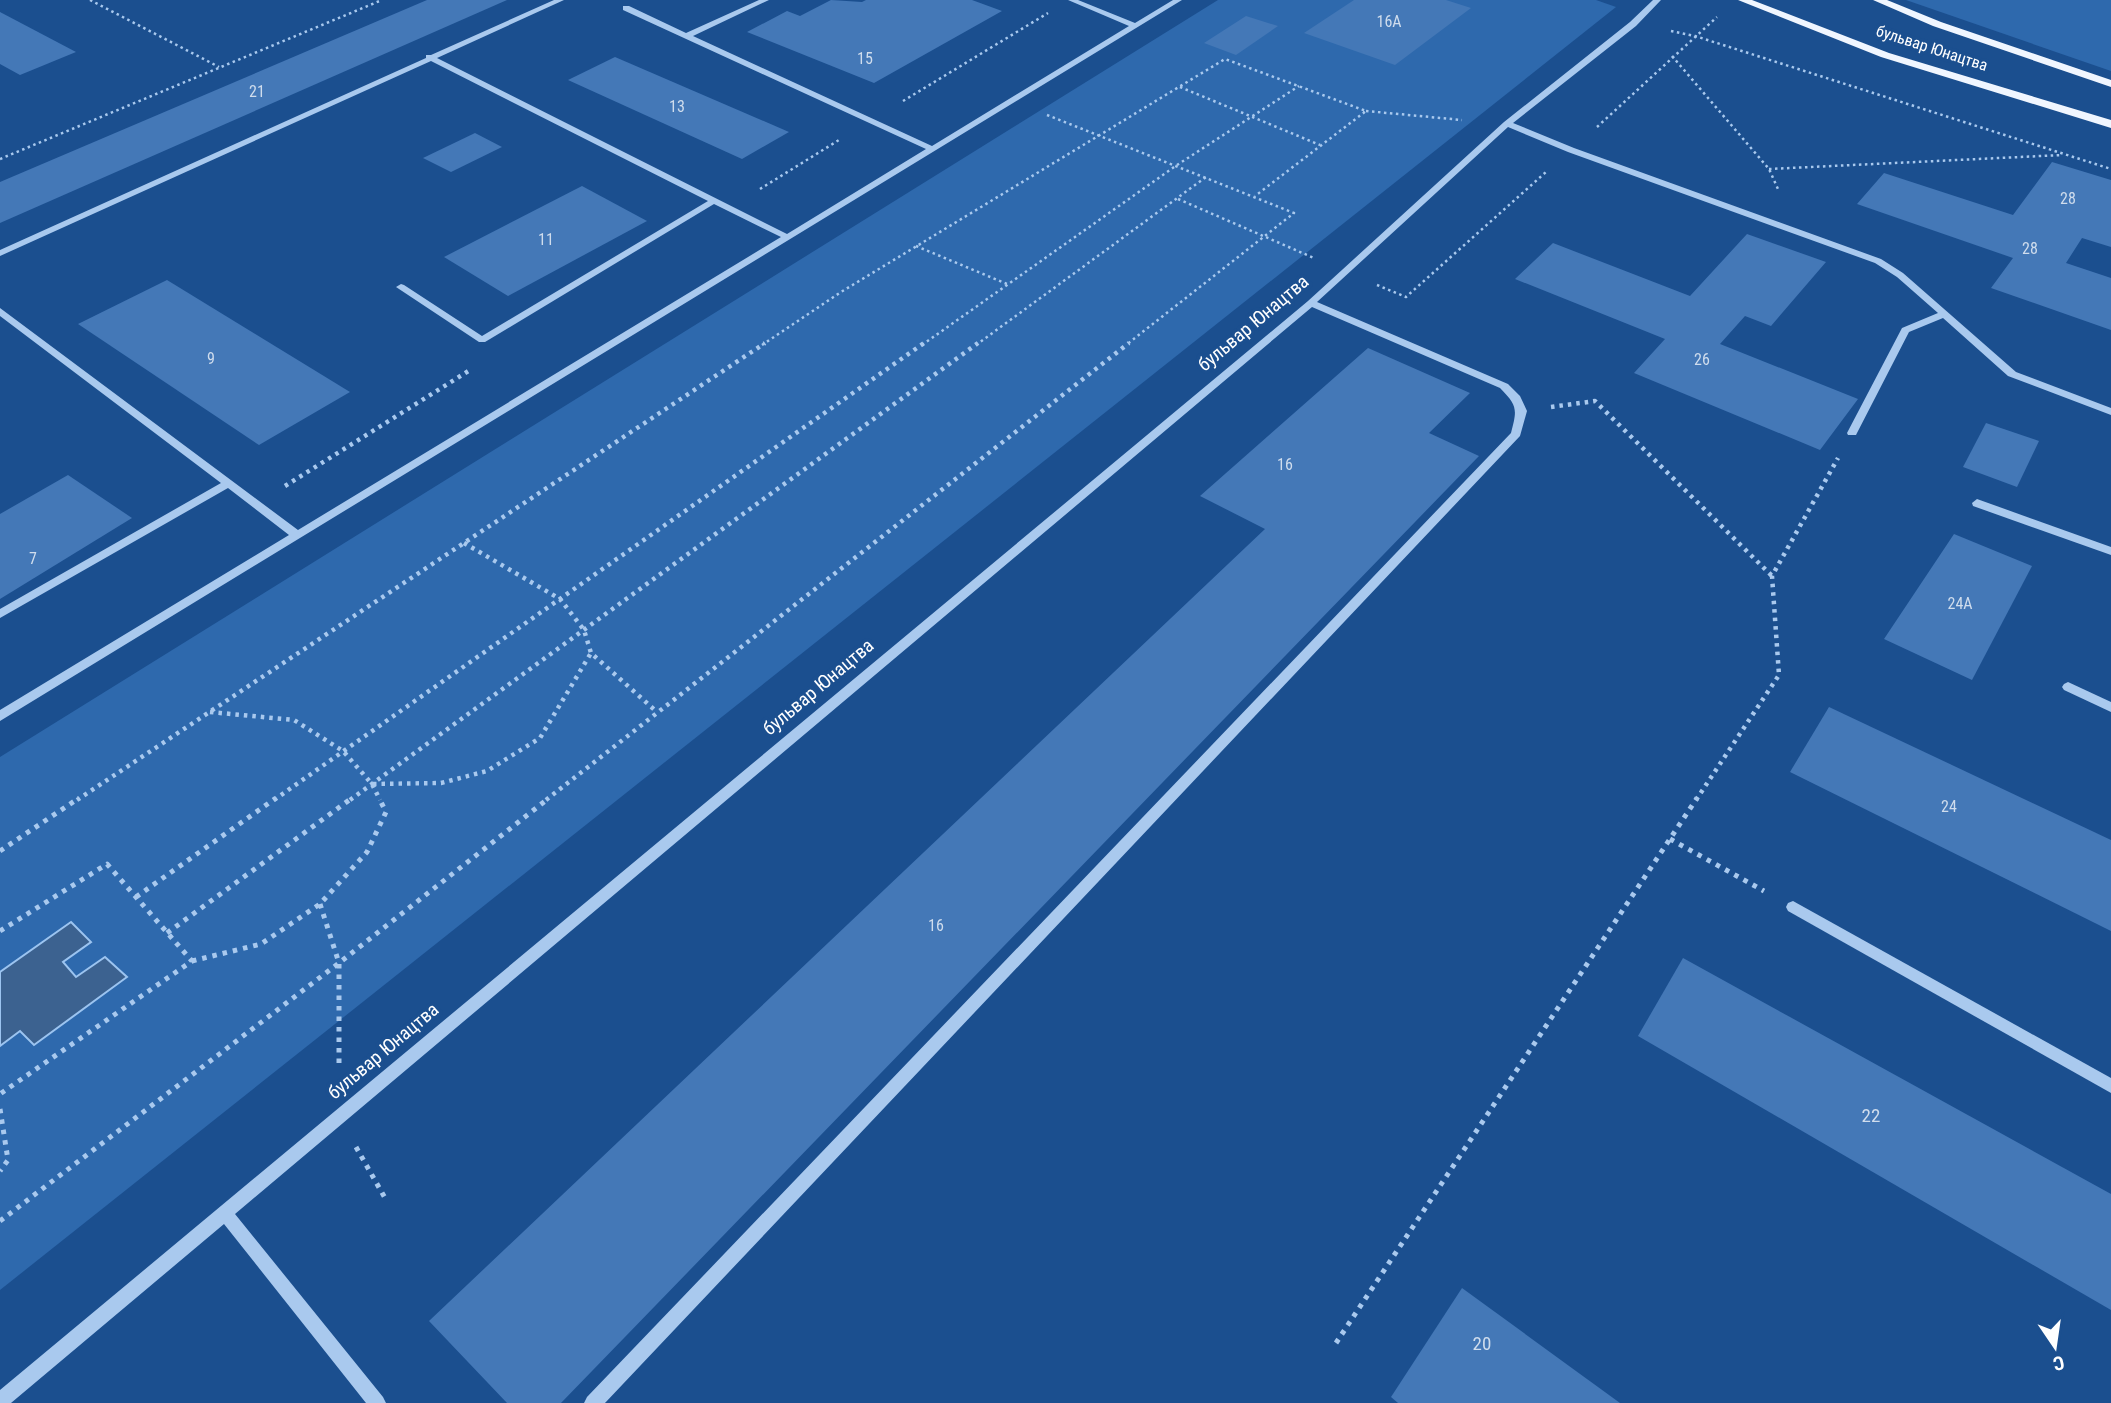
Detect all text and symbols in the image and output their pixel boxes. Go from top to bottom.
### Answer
house number: 16А [1376,12,1402,31]
street label: бульвар Юнацтва [1874,21,1990,75]
house number: 15 [857,49,873,68]
house number: 21 [249,82,265,101]
house number: 13 [669,97,685,116]
house number: 28 [2060,189,2076,208]
house number: 11 [538,230,554,249]
house number: 28 [2022,239,2038,258]
street label: бульвар Юнацтва [1193,270,1313,376]
house number: 9 [207,349,215,368]
house number: 26 [1694,350,1710,369]
house number: 16 [1277,455,1293,474]
house number: 7 [29,549,37,568]
house number: 24А [1947,594,1973,613]
street label: бульвар Юнацтва [758,634,878,740]
house number: 24 [1941,797,1957,816]
house number: 16 [928,916,944,935]
street label: бульвар Юнацтва [323,998,443,1104]
house number: 22 [1862,1104,1880,1127]
north arrow [2020,1312,2090,1382]
house number: 20 [1473,1332,1491,1355]
text: С [2051,1351,2067,1376]

